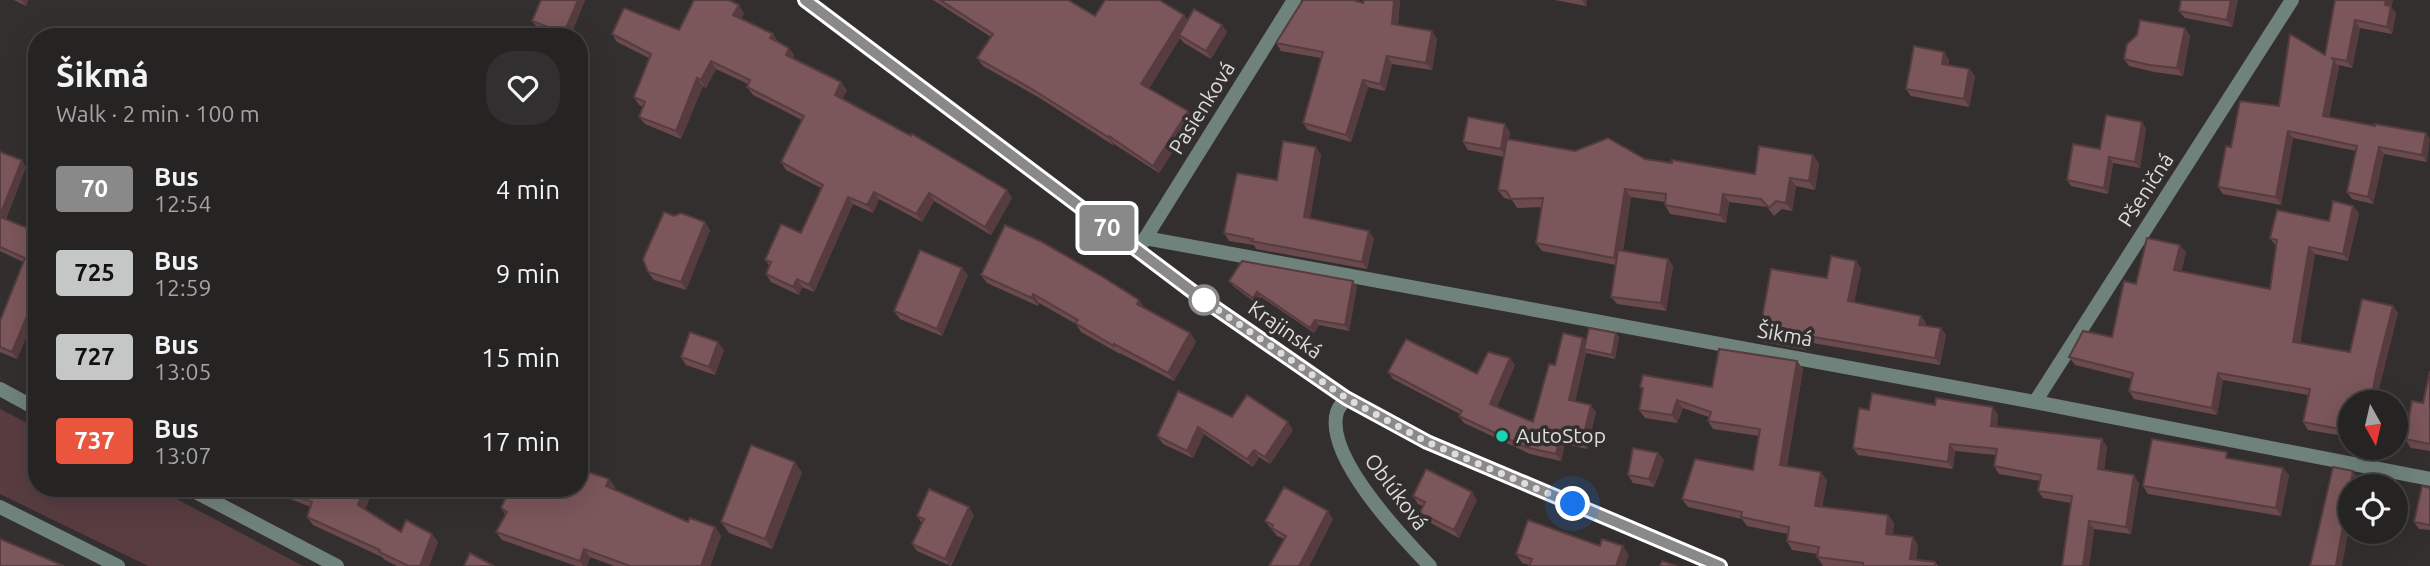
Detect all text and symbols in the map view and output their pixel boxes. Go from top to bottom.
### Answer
button: heart [486,51,560,125]
text: Šikmá [56,56,149,93]
street label: Pasienková [1163,57,1239,158]
text: Walk · 2 min · 100 m [56,101,260,126]
street label: Pšeničná [2113,148,2178,231]
text: Bus [154,162,199,191]
text: 70 [81,175,108,202]
text: 4 min [496,175,560,204]
text: 12:54 [154,191,212,216]
line badge: 70 [1076,205,1138,251]
text: 70 [1093,214,1121,241]
text: Bus [154,246,199,275]
text: 725 [74,259,115,286]
text: 9 min [496,259,560,288]
text: 12:59 [154,275,212,300]
unlabelled marker [1189,285,1219,315]
street label: Krajinská [1244,295,1327,363]
street label: Šikmá [1756,317,1815,351]
text: Bus [154,330,199,359]
text: 727 [74,343,115,370]
text: 15 min [481,343,560,372]
text: 13:05 [154,359,212,384]
north arrow [2338,390,2408,460]
map controls [2338,390,2408,544]
text: Bus [154,414,199,443]
place label: AutoStop [1516,423,1606,447]
text: 737 [74,427,115,454]
text: 17 min [481,427,560,456]
marker: AutoStop [1494,428,1510,444]
text: 13:07 [154,443,212,468]
street label: Oblúková [1360,448,1433,534]
button: locate [2338,474,2408,544]
your location [1555,486,1590,521]

